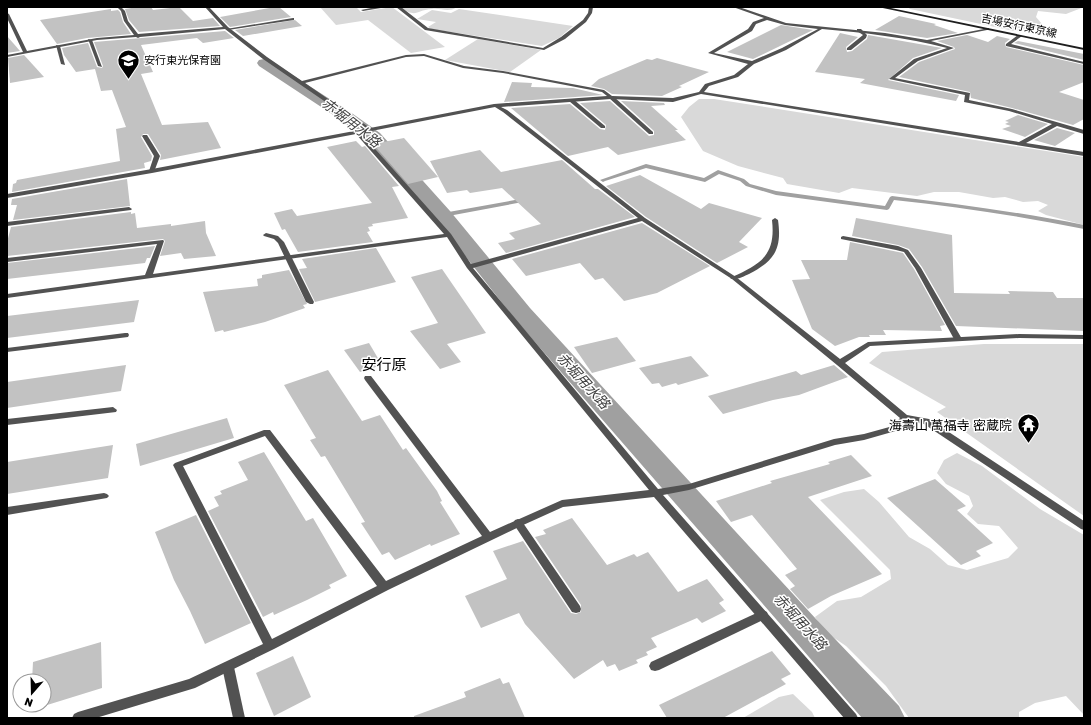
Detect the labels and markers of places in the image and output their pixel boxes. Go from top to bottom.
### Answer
school or university icon: 安行東光保育園 [116,47,142,80]
place label: 安行東光保育園 [144,54,221,67]
temple icon: 海壽山 萬福寺 密蔵院 [1015,412,1041,445]
place label: 海壽山 萬福寺 密蔵院 [889,418,1012,433]

